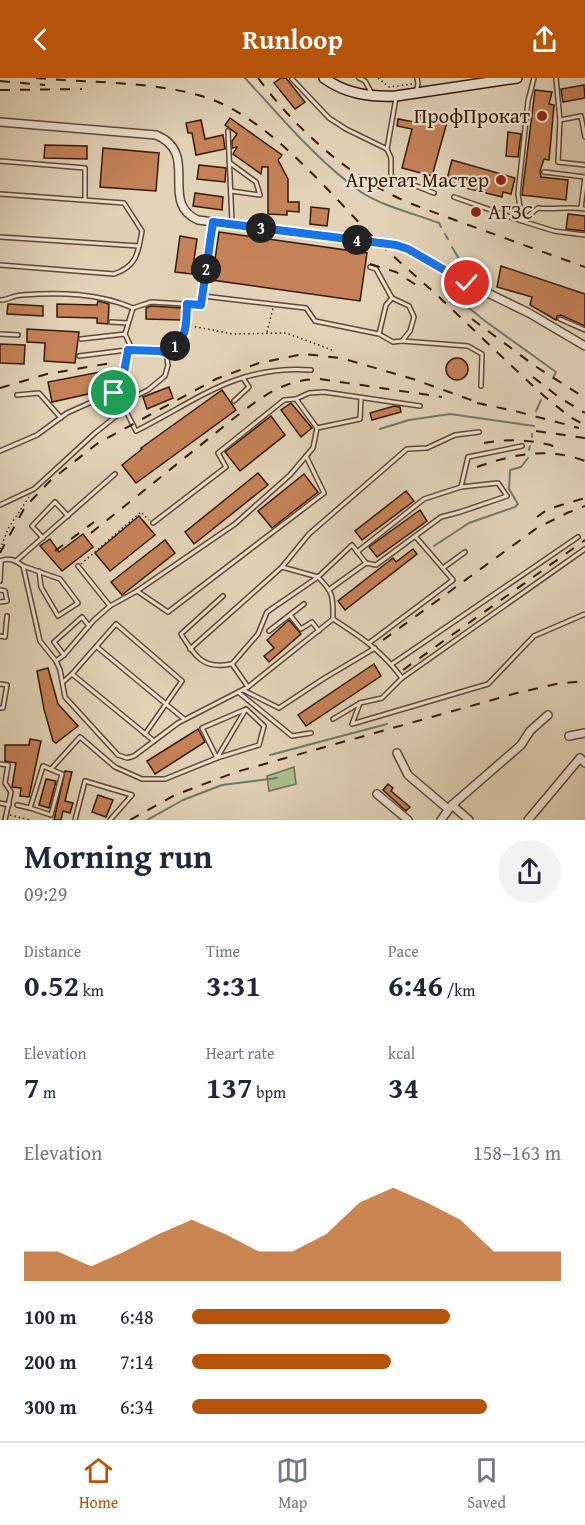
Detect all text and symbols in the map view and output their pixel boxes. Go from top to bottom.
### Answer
text: Runloop [242,19,343,59]
icon: back [24,23,57,56]
icon: share [528,23,561,56]
place label: ПрофПрокат [414,100,530,131]
marker: ПрофПрокат [535,109,549,123]
place label: Агрегат Мастер [345,164,489,195]
marker: Агрегат Мастер [494,173,508,187]
place label: АГЗС [488,196,533,227]
marker: АГЗС [469,205,483,219]
pin: 3 [246,213,276,243]
text: 3 [257,216,265,240]
pin: 4 [342,225,372,255]
text: 4 [353,228,361,252]
pin: 2 [191,254,221,284]
text: 2 [202,257,210,281]
pin [441,257,492,308]
icon: check [450,266,483,299]
pin: 1 [160,331,190,361]
text: 1 [171,334,179,358]
pin [88,367,139,418]
icon: arrive [97,376,130,409]
text: Morning run [24,832,213,880]
button: share [498,840,561,903]
text: 09:29 [24,879,67,908]
text: Distance [24,939,81,963]
text: Time [206,939,240,963]
text: Pace [388,939,419,963]
text: 0.52 [24,963,79,1007]
text: 3:31 [206,963,261,1007]
text: 6:46 [388,963,443,1007]
text: km [79,978,104,1002]
text: /km [443,978,475,1002]
text: Elevation [24,1041,87,1065]
text: Heart rate [206,1041,275,1065]
text: kcal [388,1041,415,1065]
text: 7 [24,1065,40,1109]
text: 137 [206,1065,253,1109]
text: 34 [388,1065,419,1109]
text: m [40,1080,56,1104]
text: bpm [253,1080,286,1104]
text: Elevation [24,1138,102,1167]
text: 158–163 m [473,1138,561,1167]
text: 100 m [24,1302,77,1331]
text: 6:48 [120,1302,154,1331]
text: 200 m [24,1347,77,1376]
text: 7:14 [120,1347,154,1376]
text: 300 m [24,1392,77,1421]
text: 6:34 [120,1392,154,1421]
tab: Home [79,1454,118,1514]
tab: Map [276,1454,309,1514]
tab: Saved [467,1454,506,1514]

